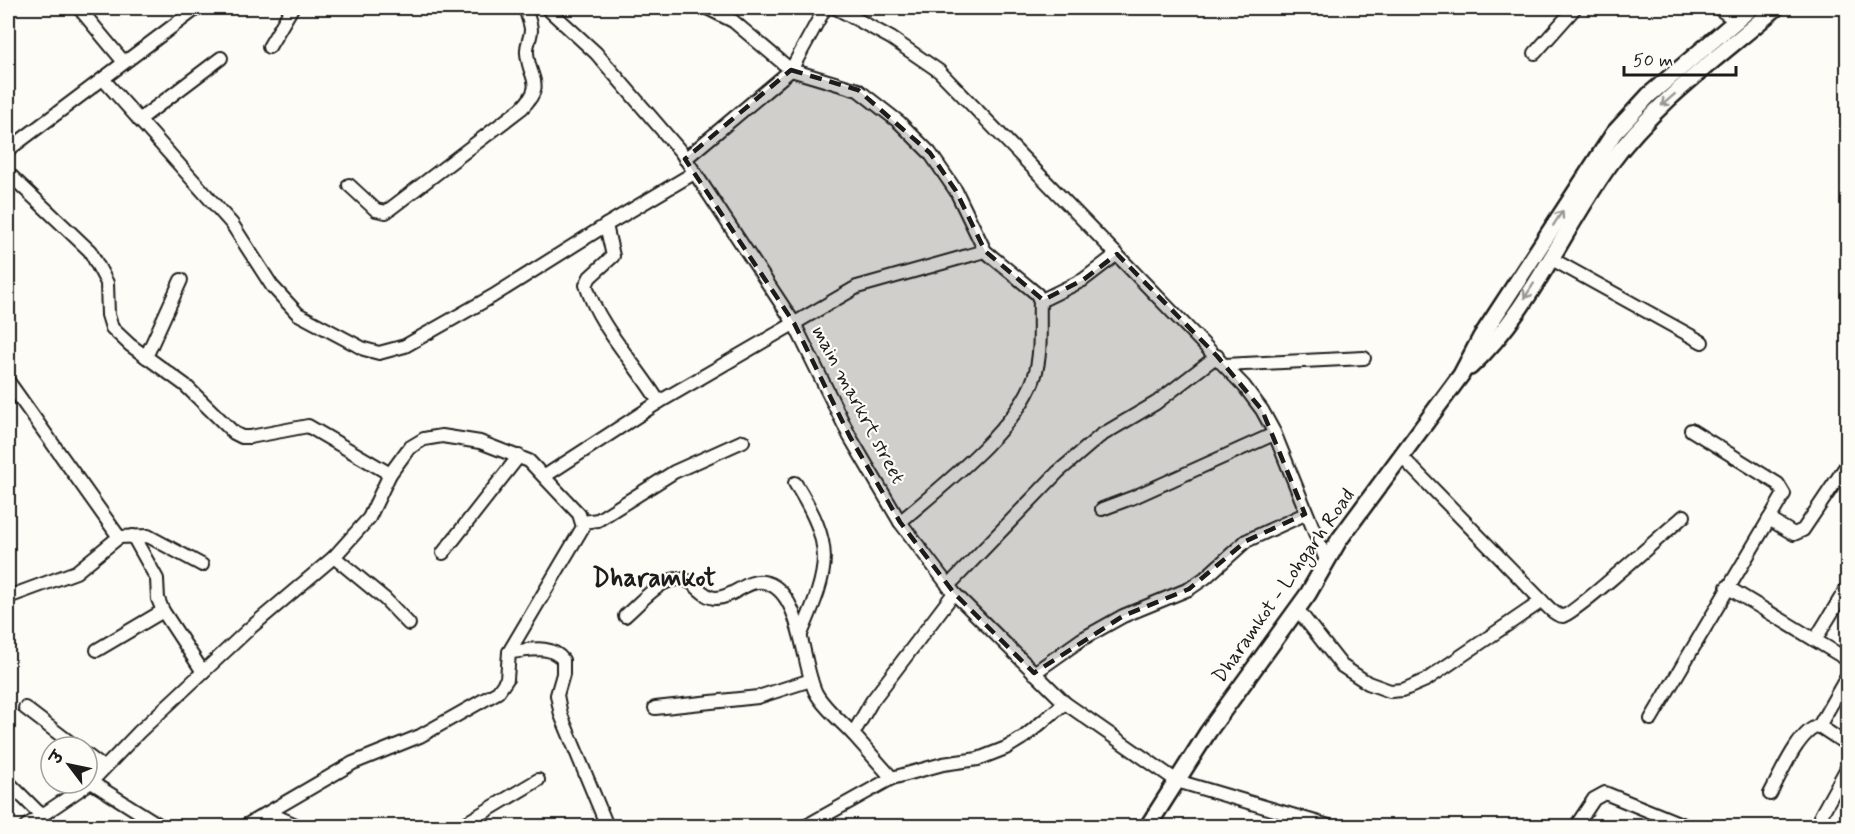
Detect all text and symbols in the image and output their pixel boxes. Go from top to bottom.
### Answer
scale bar [1624,39,1736,77]
text: 50 m [1633,49,1673,73]
one-way arrow [1661,93,1676,107]
one-way arrow [1552,210,1564,227]
one-way arrow [1523,282,1535,299]
street label: main markrt street [805,321,911,489]
street label: Dharamkot - Lohgarh Road [1206,483,1362,689]
district label: Dharamkot [592,562,716,596]
north arrow [39,735,99,795]
text: उ [45,747,70,770]

